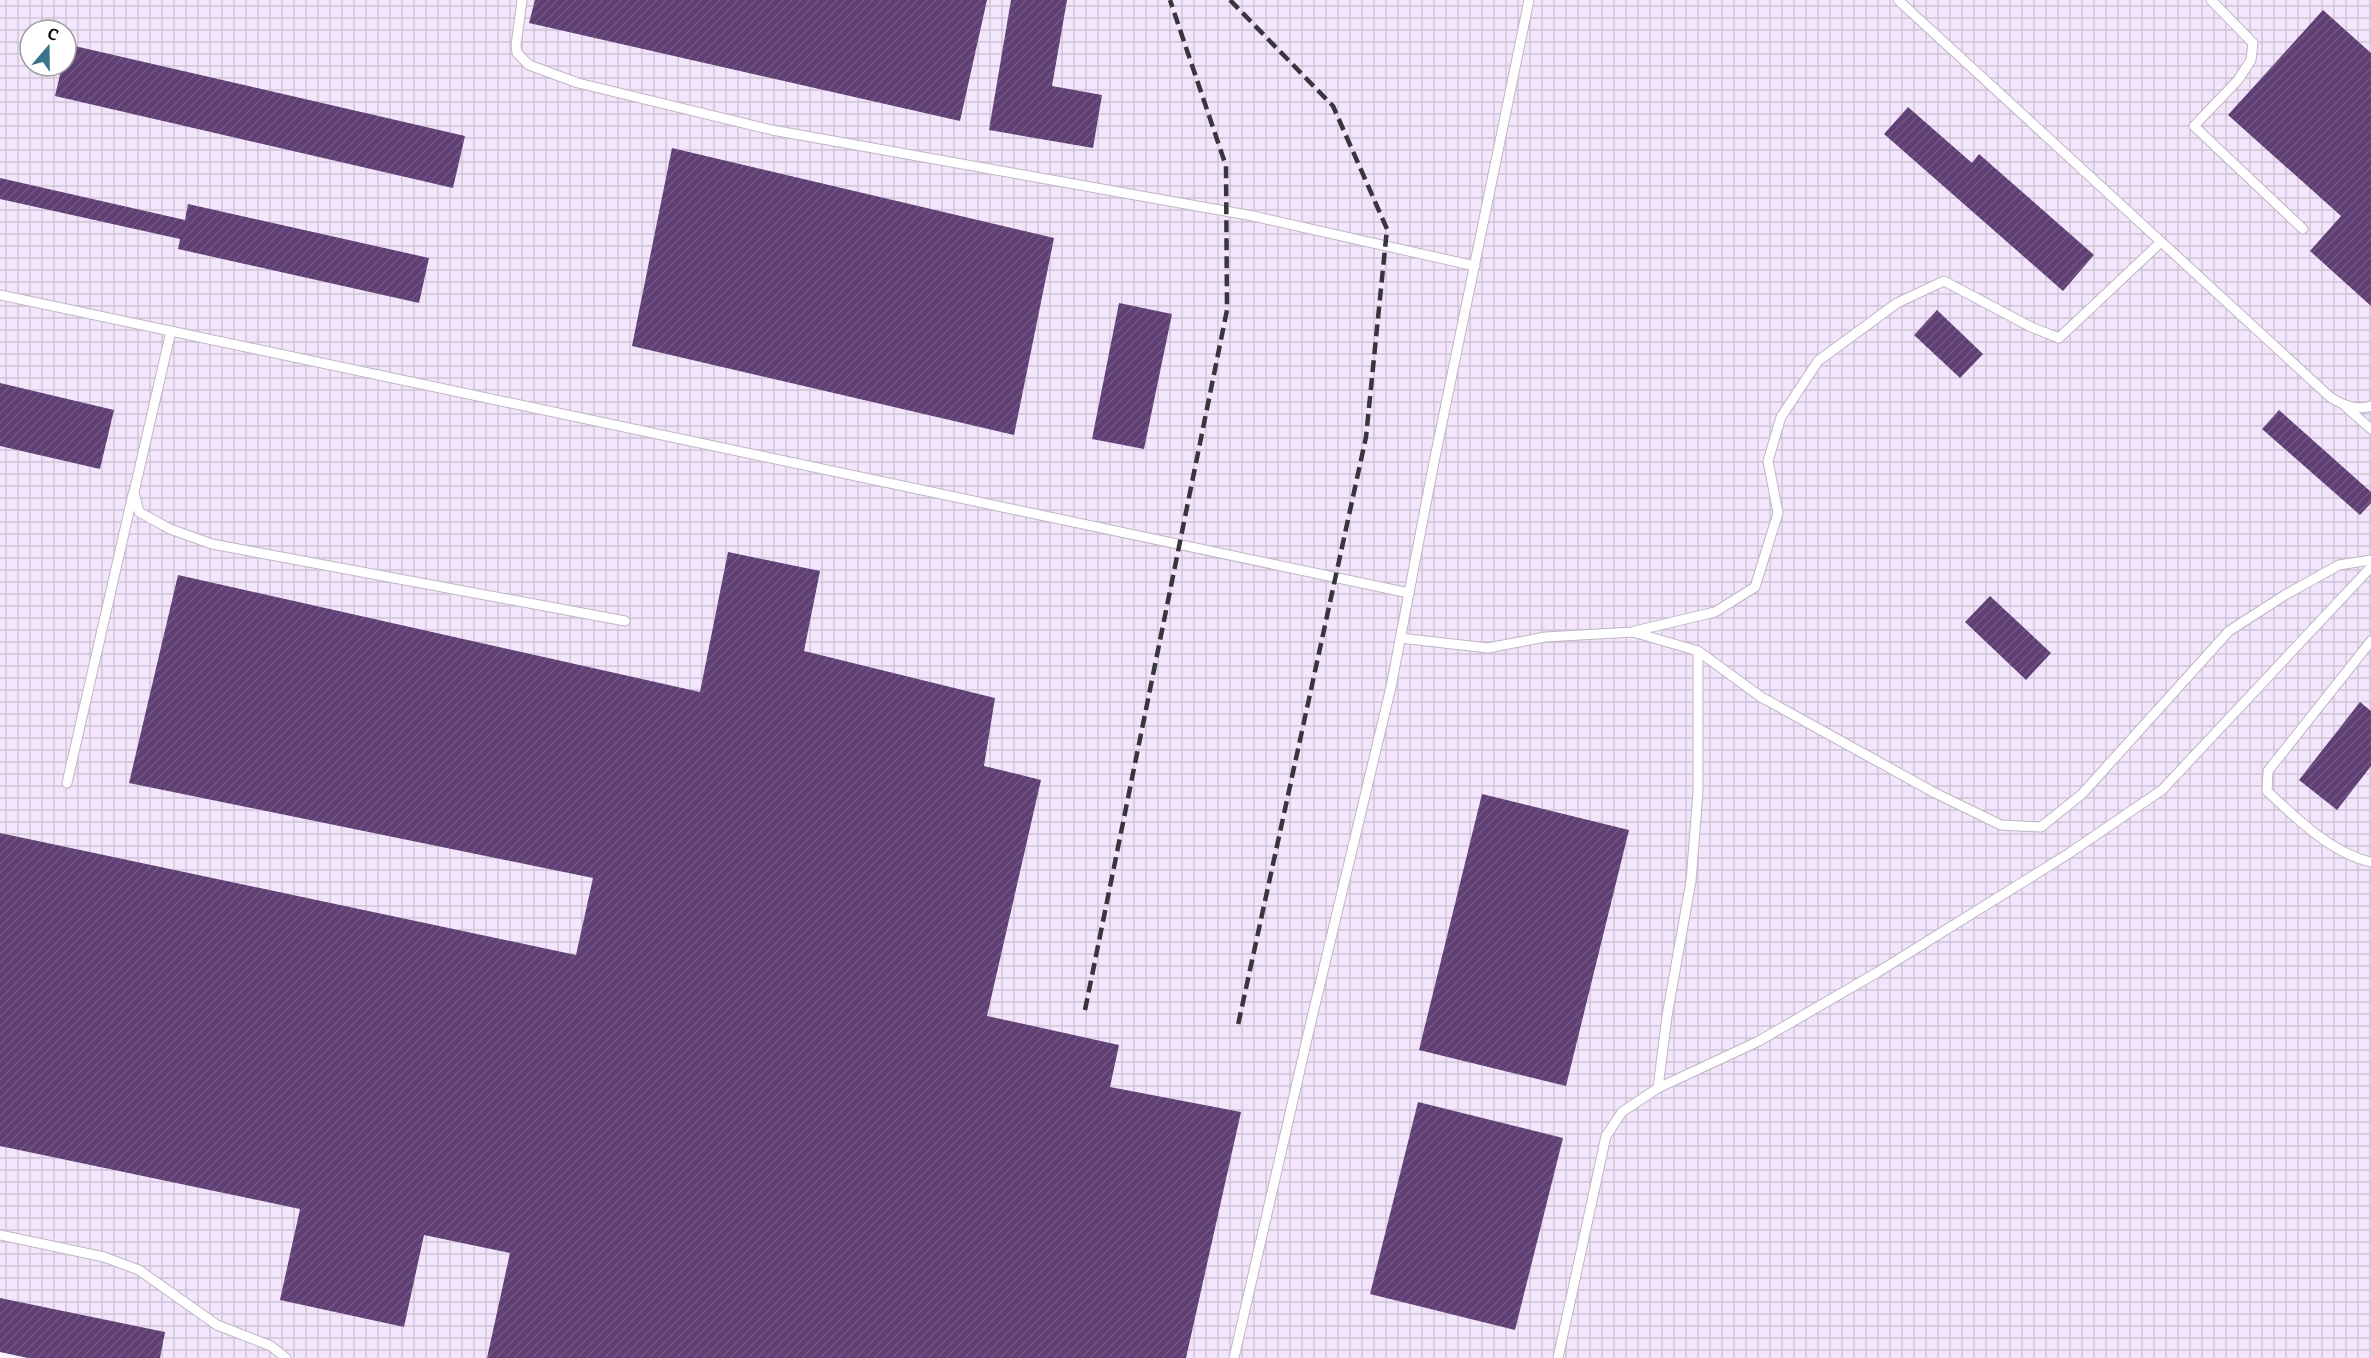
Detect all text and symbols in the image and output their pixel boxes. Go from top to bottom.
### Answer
north arrow [18,18,78,78]
text: С [45,24,61,45]

